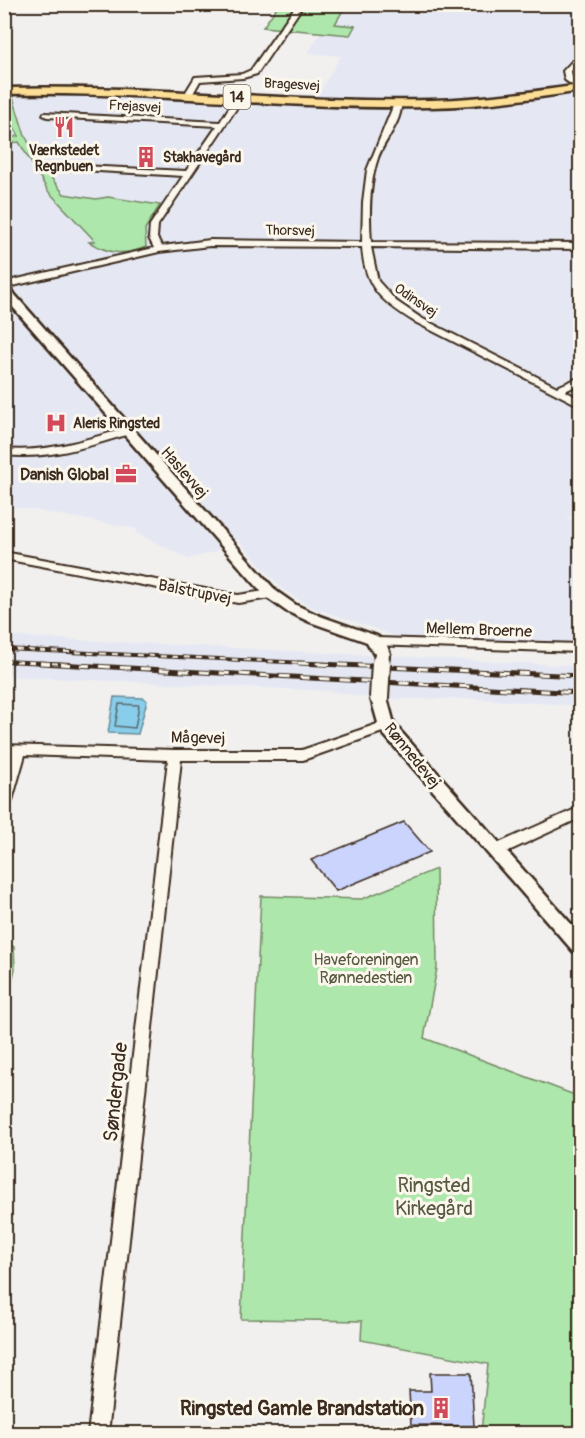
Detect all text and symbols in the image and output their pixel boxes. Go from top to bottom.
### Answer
street label: Bragesvej [264,75,320,94]
road number: 14 [224,85,250,109]
street label: Frejasvej [108,97,162,116]
restaurant icon: Værkstedet Regnbuen [52,115,76,139]
place label: Værkstedet Regnbuen [29,142,99,175]
building icon: Stakhavegård [134,145,158,169]
place label: Stakhavegård [163,149,241,166]
street label: Thorsvej [265,222,315,239]
street label: Odinsvej [391,280,441,321]
hospital icon: Aleris Ringsted [44,411,68,435]
place label: Aleris Ringsted [73,415,160,432]
street label: Haslevvej [156,443,212,503]
office icon: Danish Global [114,462,138,486]
place label: Danish Global [20,465,109,485]
street label: Balstrupvej [157,575,233,609]
street label: Mellem Broerne [426,618,532,642]
street label: Rønnedevej [380,719,445,792]
street label: Mågevej [171,728,225,748]
park label: Haveforeningen Rønnedestien [313,950,419,988]
street label: Søndergade [98,1041,133,1143]
park label: Ringsted Kirkegård [395,1173,473,1221]
place label: Ringsted Gamle Brandstation [180,1396,424,1421]
building icon: Ringsted Gamle Brandstation [429,1396,453,1420]

